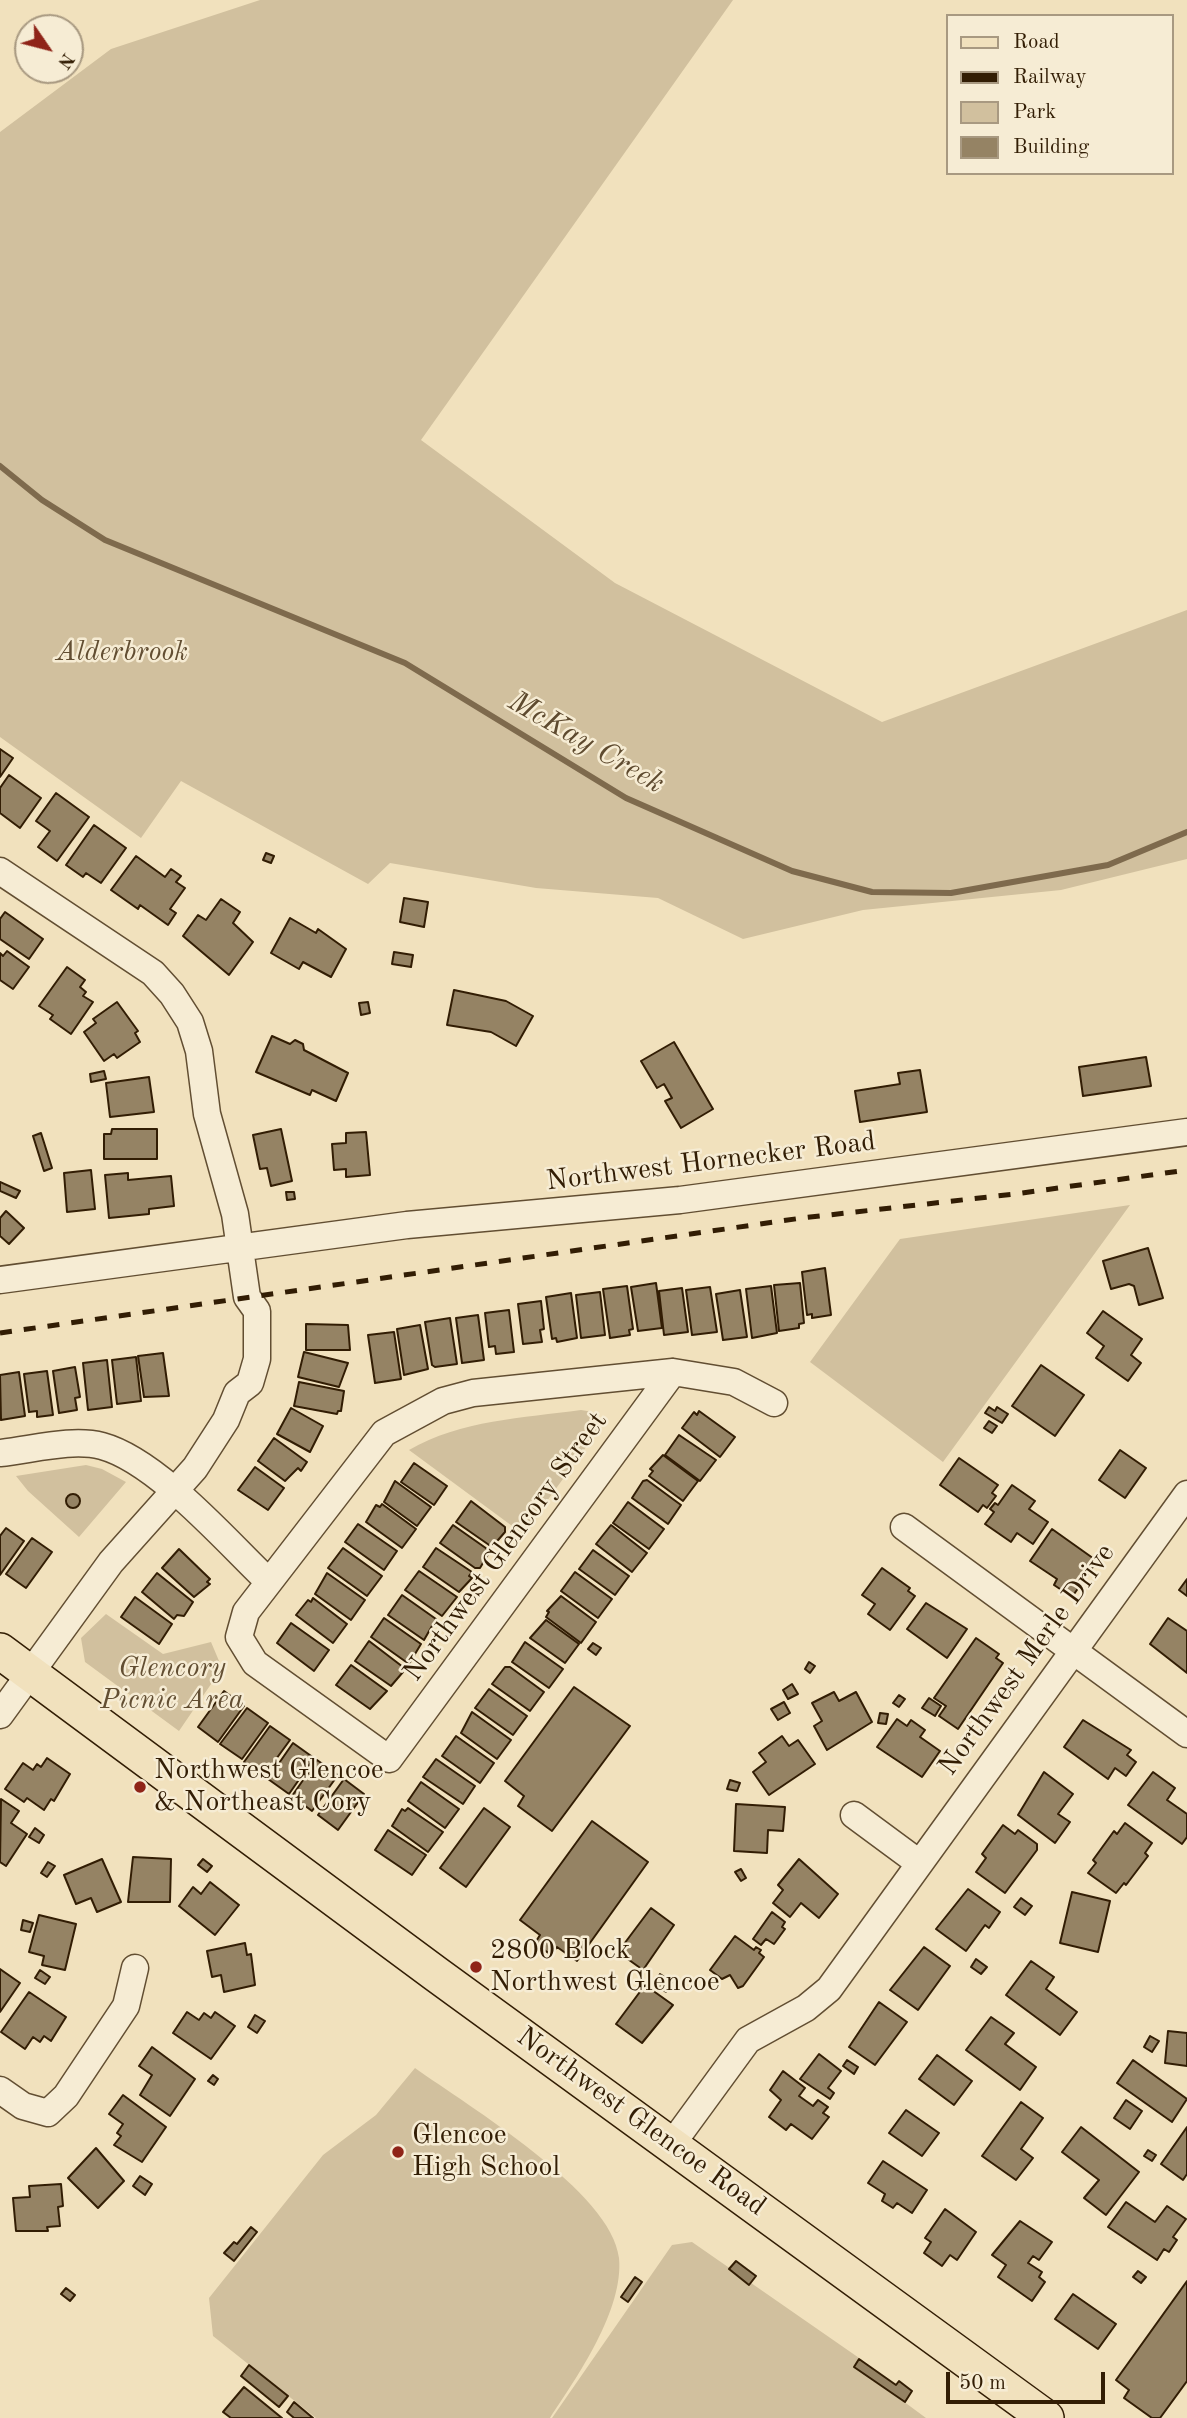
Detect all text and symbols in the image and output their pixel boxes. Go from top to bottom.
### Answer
north arrow [14,14,84,84]
legend [946,14,1173,175]
text: Road [1013,32,1060,53]
text: N [53,49,77,72]
text: Railway [1013,67,1087,88]
text: Park [1013,102,1056,123]
text: Building [1013,137,1089,158]
park label: Alderbrook [56,636,188,670]
water label: McKay Creek [501,684,671,802]
street label: Northwest Hornecker Road [544,1125,878,1199]
street label: Northwest Glencory Street [397,1406,615,1688]
street label: Northwest Merle Drive [932,1538,1122,1782]
park label: Glencory Picnic Area [100,1652,244,1718]
place label: Northwest Glencoe & Northeast Cory [154,1754,384,1820]
marker: Northwest Glencoe & Northeast Cory [132,1779,148,1795]
place label: 2800 Block Northwest Glencoe [490,1934,720,2000]
marker: 2800 Block Northwest Glencoe [468,1959,484,1975]
street label: Northwest Glencoe Road [510,2020,772,2224]
place label: Glencoe High School [412,2119,560,2185]
marker: Glencoe High School [390,2144,406,2160]
scale bar [949,2358,1108,2402]
text: 50 m [959,2373,1006,2394]

